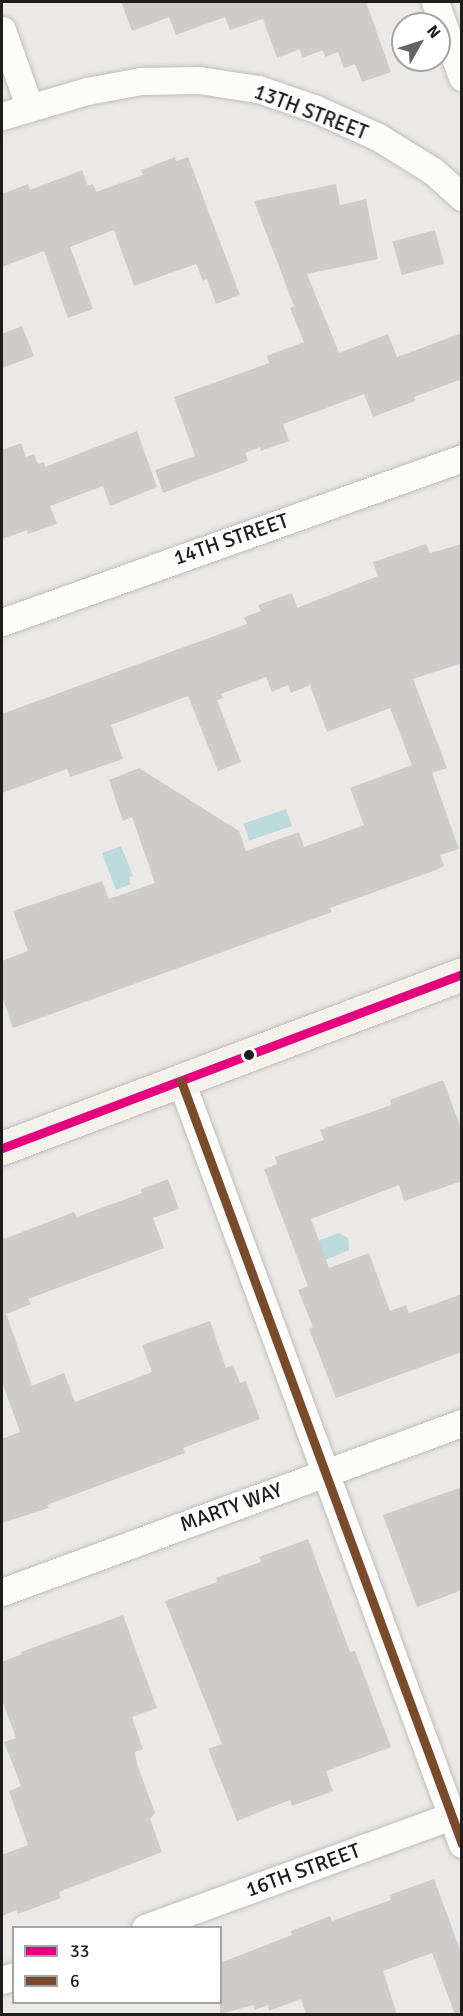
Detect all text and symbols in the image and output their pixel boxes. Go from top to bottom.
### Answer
north arrow [391,12,451,72]
text: N [422,21,445,43]
street label: 13TH STREET [250,79,372,145]
street label: 14TH STREET [170,508,292,570]
unlabelled marker [243,1049,255,1061]
street label: MARTY WAY [176,1477,286,1537]
street label: 16TH STREET [242,1838,364,1902]
legend [12,1926,222,2004]
text: 33 [70,1940,89,1962]
text: 6 [70,1970,80,1992]

